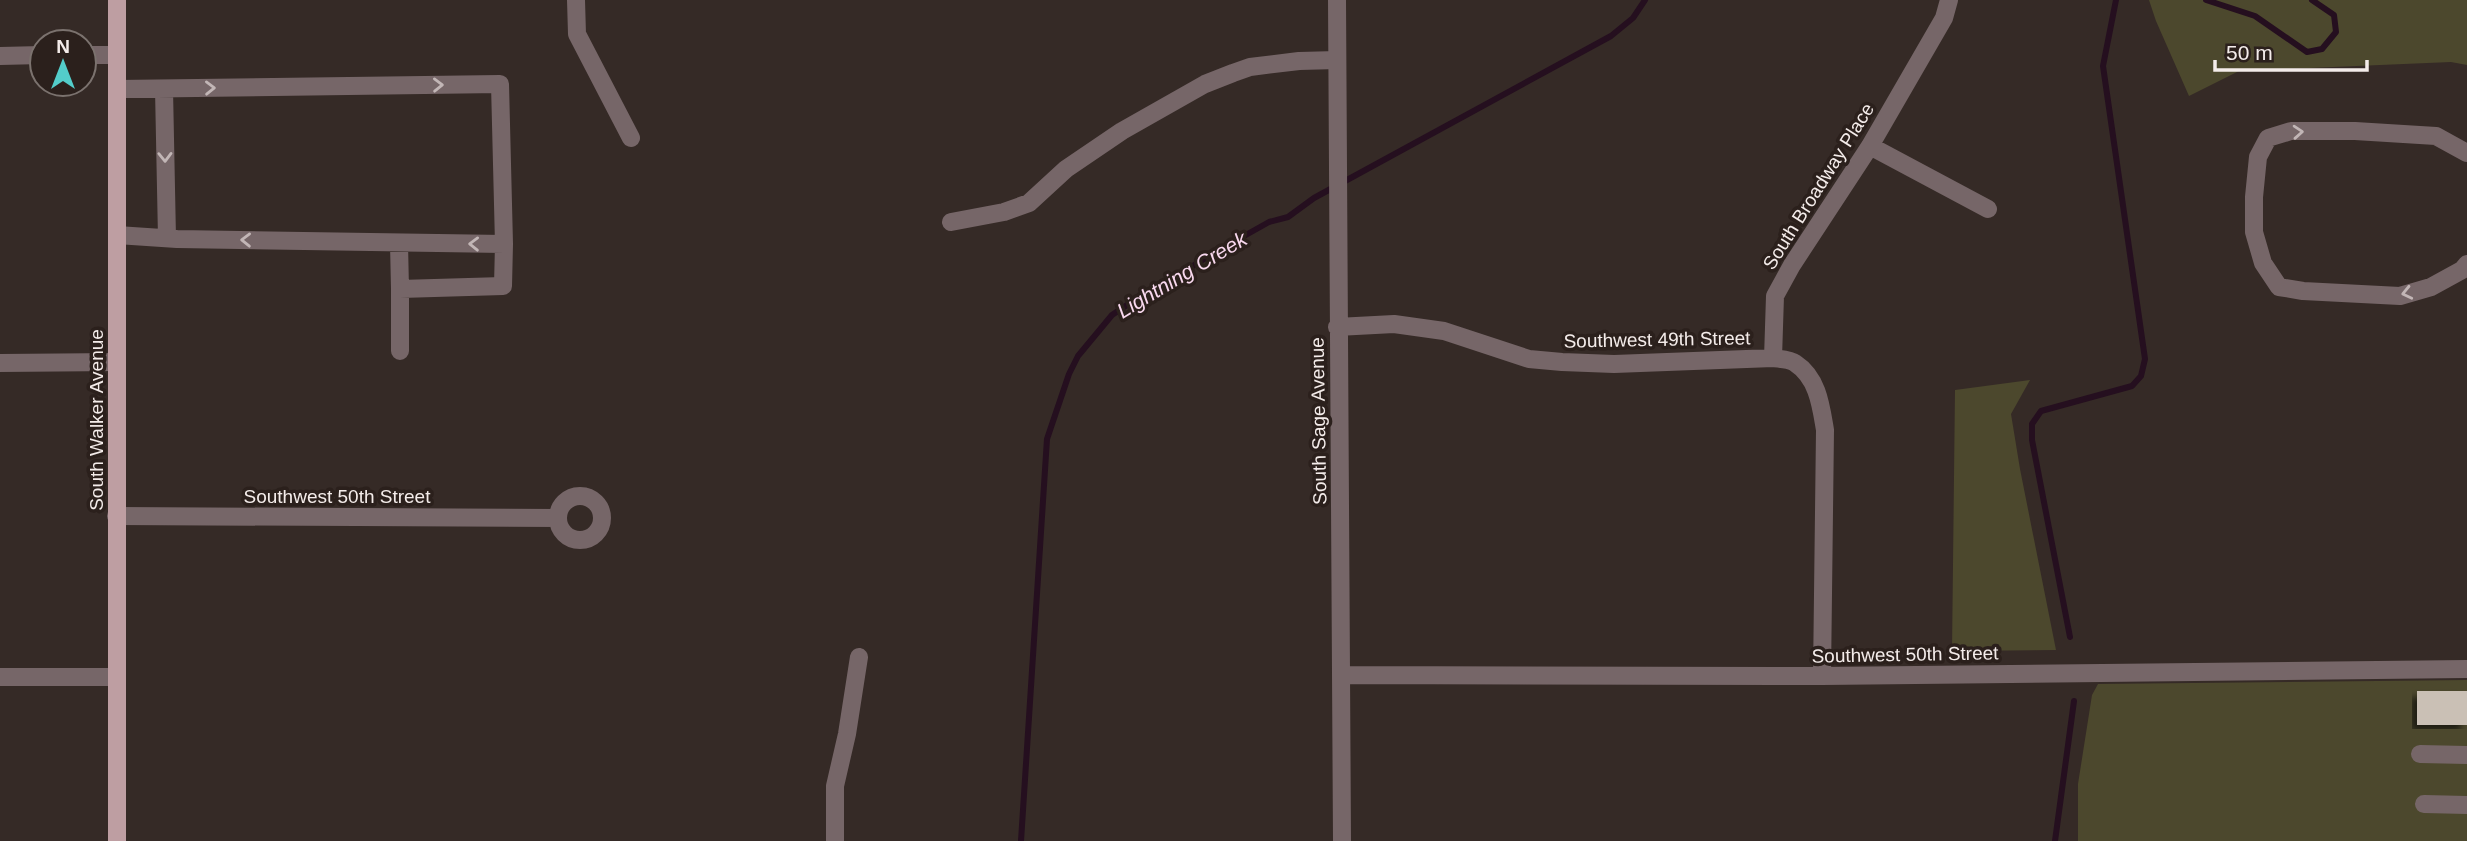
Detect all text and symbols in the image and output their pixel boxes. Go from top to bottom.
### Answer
north arrow [28,28,98,98]
scale bar [2215,28,2367,72]
text: N [56,36,70,57]
text: 50 m [2226,41,2273,64]
one-way arrow [433,77,443,93]
one-way arrow [205,80,216,96]
street label: South Broadway Place [1759,99,1878,273]
one-way arrow [2293,125,2304,140]
one-way arrow [158,152,173,163]
water label: Lightning Creek [1113,226,1252,322]
one-way arrow [240,232,251,248]
one-way arrow [468,236,478,252]
one-way arrow [2401,285,2413,300]
street label: Southwest 49th Street [1563,327,1751,352]
street label: South Walker Avenue [86,329,107,511]
street label: South Sage Avenue [1307,337,1330,505]
street label: Southwest 50th Street [244,486,431,507]
street label: Southwest 50th Street [1811,642,1999,667]

